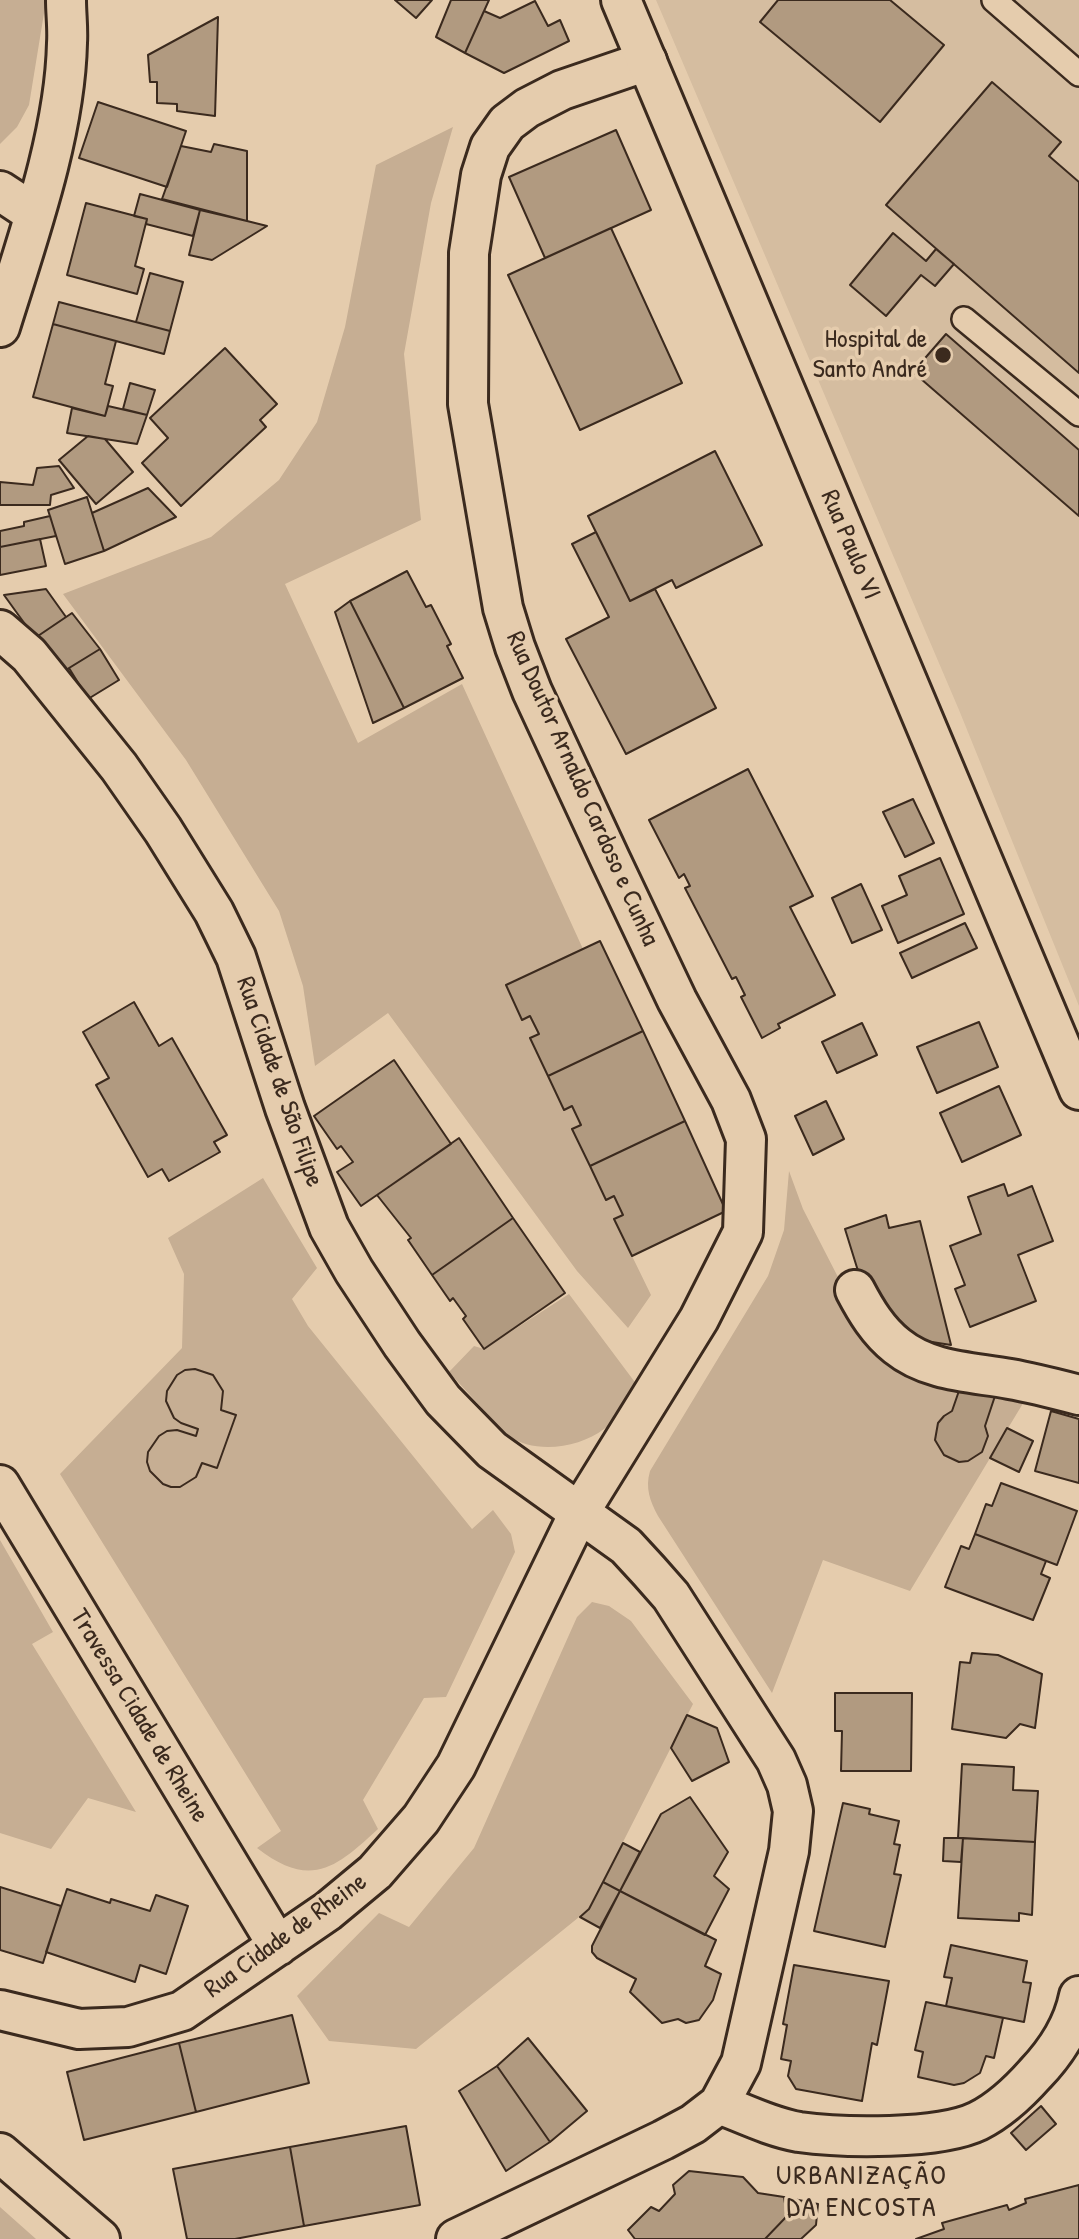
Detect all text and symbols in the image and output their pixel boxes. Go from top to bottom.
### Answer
place label: Hospital de Santo André [813,324,927,386]
marker: Hospital de Santo André [933,345,953,365]
street label: Rua Paulo VI [813,486,887,604]
street label: Rua Doutor Arnaldo Cardoso e Cunha [498,627,666,951]
street label: Rua Cidade de São Filipe [228,973,330,1191]
street label: Travessa Cidade de Rheine [63,1604,215,1828]
street label: Rua Cidade de Rheine [199,1867,373,2005]
district label: URBANIZAÇÃO DA ENCOSTA [777,2160,947,2226]

